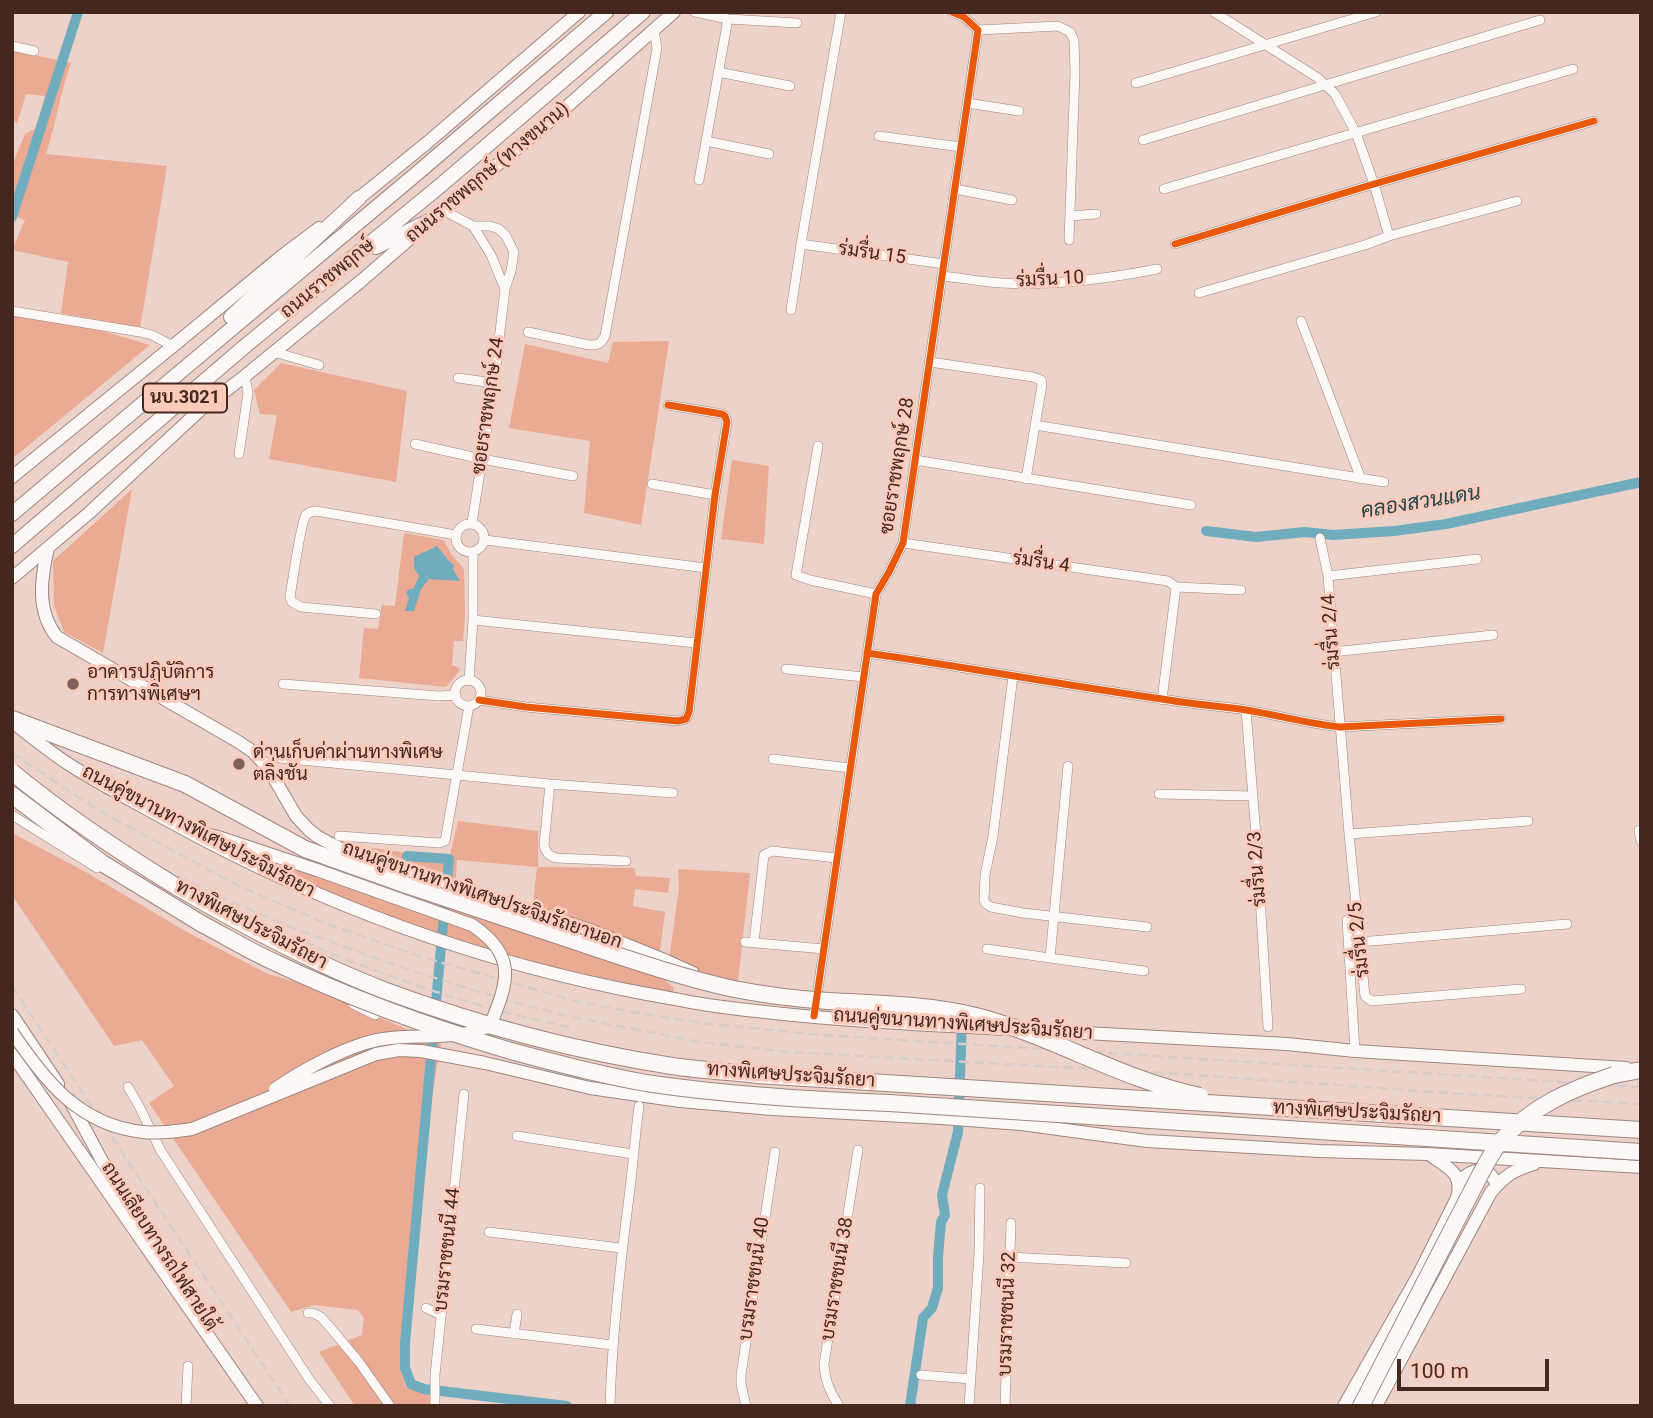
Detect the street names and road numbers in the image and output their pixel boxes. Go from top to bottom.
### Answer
street label: ถนนราชพฤกษ์ (ทางขนาน) [402,98,574,248]
street label: ถนนราชพฤกษ์ [277,234,379,324]
street label: ร่มรื่น 15 [837,238,907,270]
street label: ร่มรื่น 10 [1015,267,1085,293]
street label: ซอยราชพฤกษ์ 24 [468,336,510,476]
road number: นบ.3021 [143,384,227,412]
street label: ซอยราชพฤกษ์ 28 [876,396,920,536]
street label: ร่มรื่น 4 [1011,548,1071,578]
street label: ร่มรื่น 2/4 [1318,593,1346,671]
street label: ถนนคู่ขนานทางพิเศษประจิมรัถยา [78,761,318,903]
street label: ร่มรื่น 2/3 [1244,830,1272,908]
street label: ถนนคู่ขนานทางพิเศษประจิมรัถยานอก [339,837,625,955]
street label: ทางพิเศษประจิมรัถยา [171,875,331,975]
street label: ร่มรื่น 2/5 [1345,901,1375,979]
street label: ถนนคู่ขนานทางพิเศษประจิมรัถยา [833,1005,1093,1045]
street label: ทางพิเศษประจิมรัถยา [706,1059,876,1093]
street label: ทางพิเศษประจิมรัถยา [1272,1097,1442,1129]
street label: ถนนเลียบทางรถไฟสายใต้ [96,1158,222,1336]
street label: บรมราชชนนี 44 [430,1187,466,1313]
street label: บรมราชชนนี 40 [735,1216,775,1342]
street label: บรมราชชนนี 38 [817,1216,859,1342]
street label: บรมราชชนนี 32 [994,1251,1022,1377]

